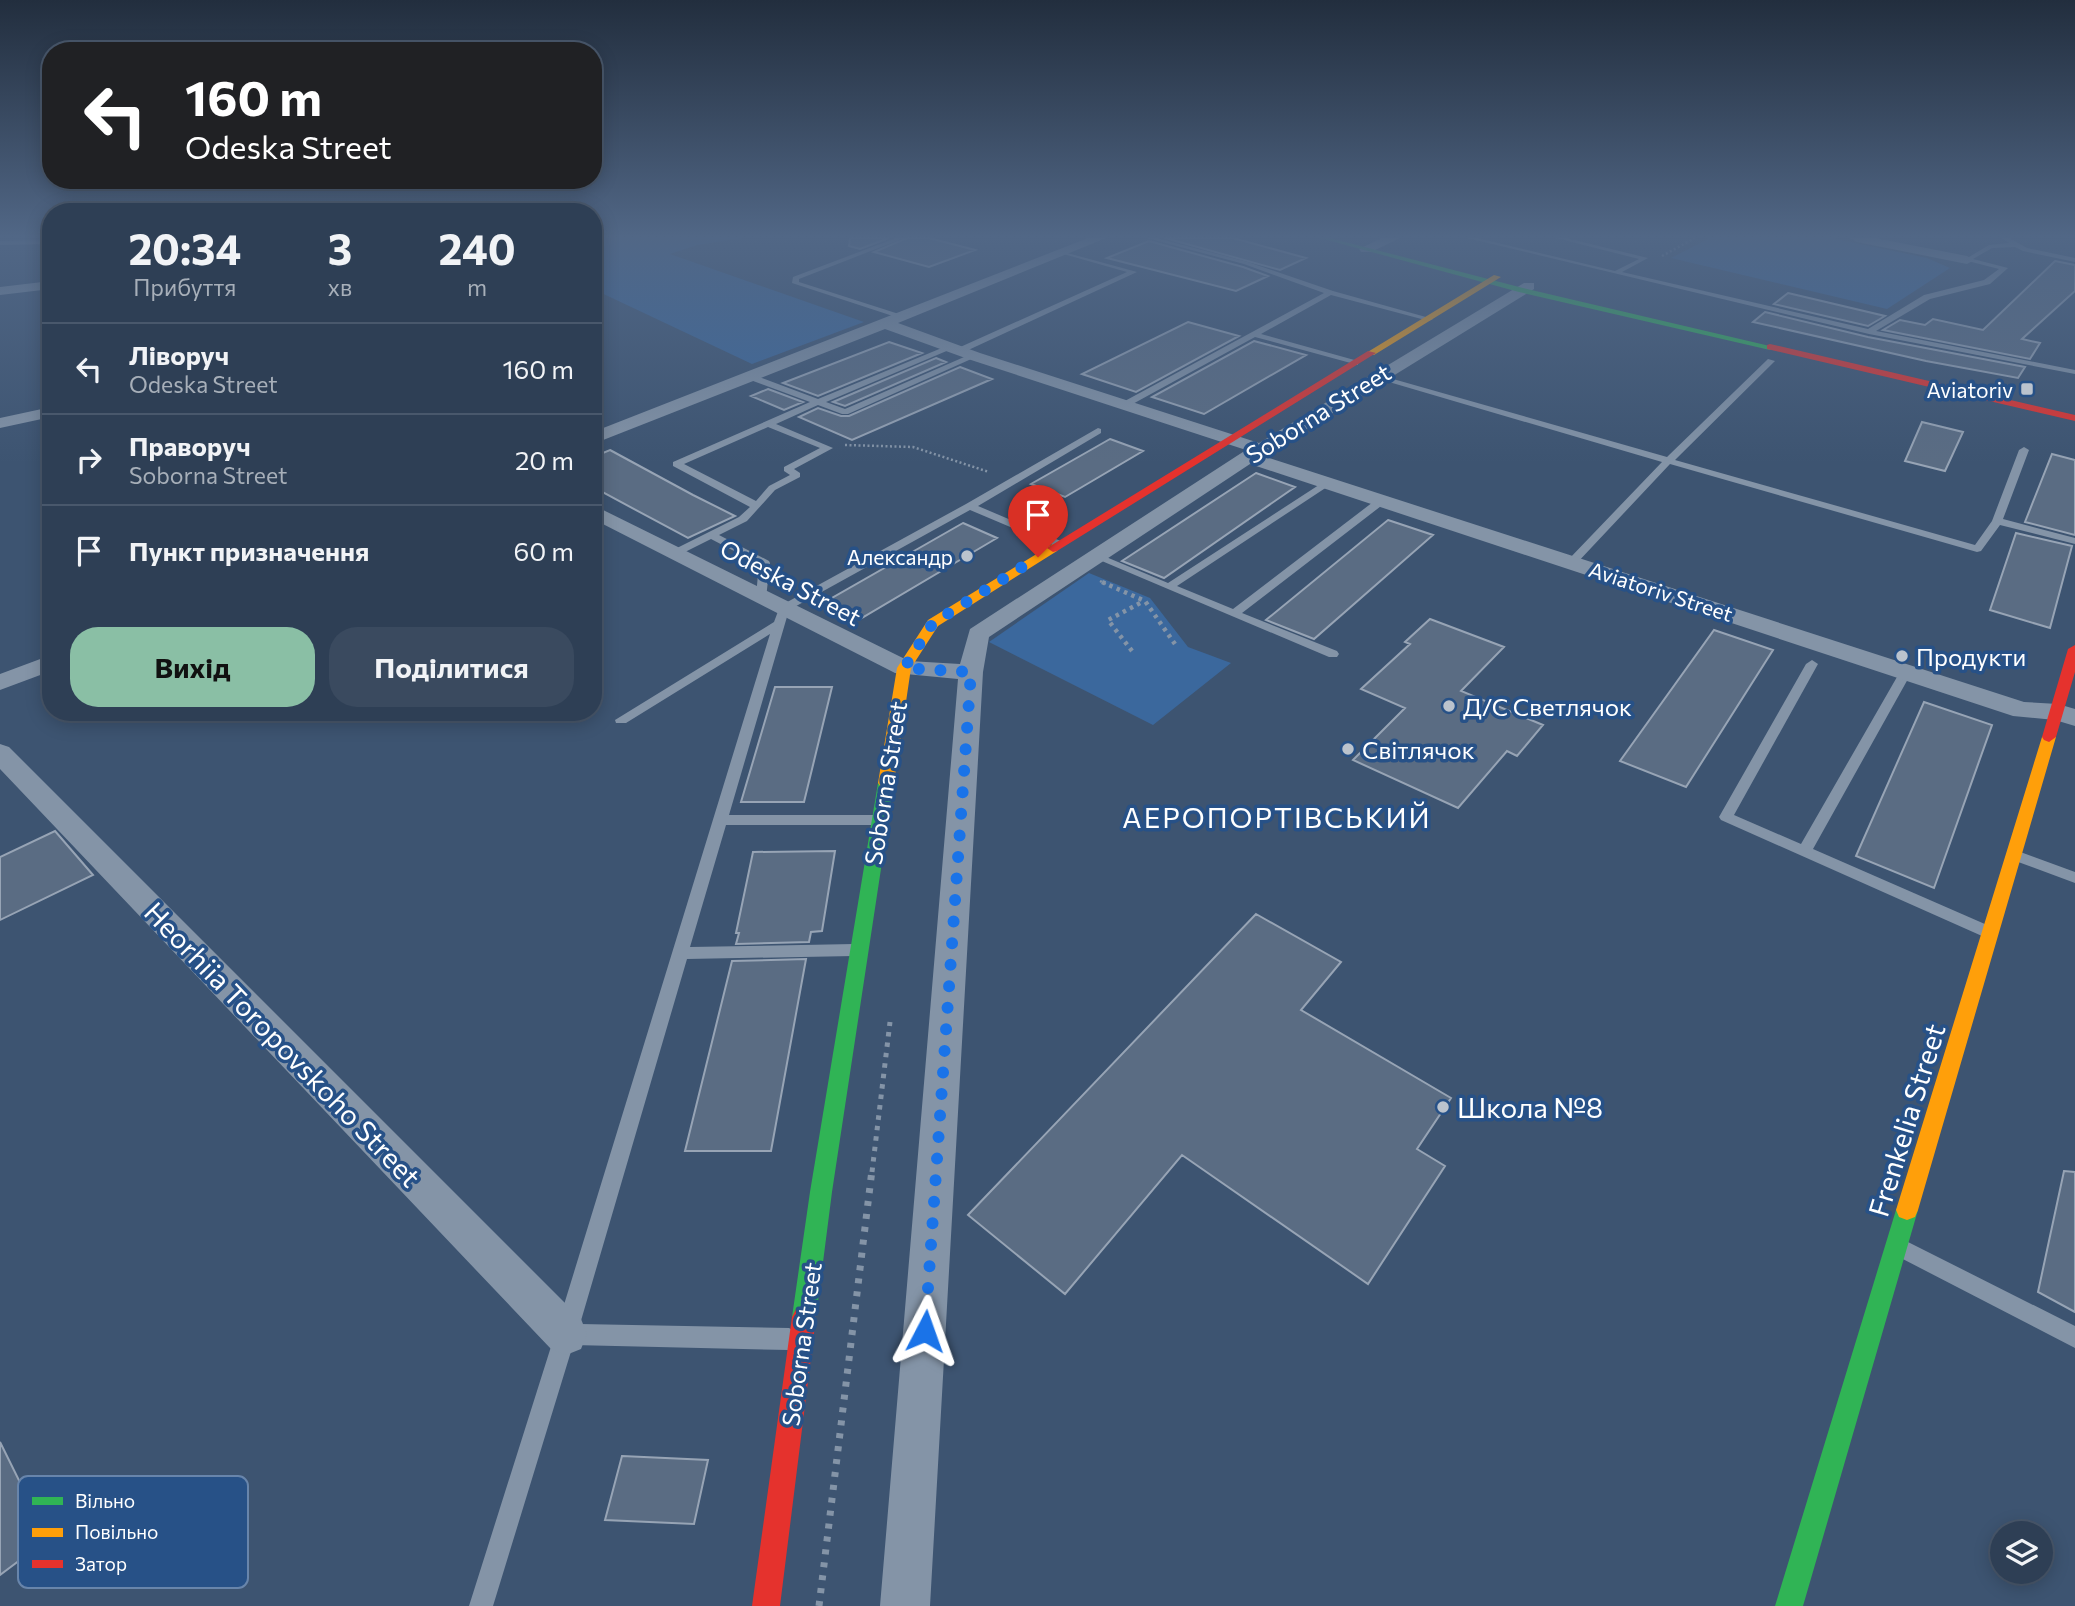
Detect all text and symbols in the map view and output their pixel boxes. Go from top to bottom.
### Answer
text: 160 m [185,66,322,126]
icon: left [70,70,161,161]
text: Odeska Street [185,126,392,166]
text: 20:34 [128,222,241,274]
text: 3 [328,222,352,274]
text: 240 [439,222,516,274]
text: Прибуття [133,273,236,301]
text: хв [328,273,352,301]
text: m [467,273,487,301]
text: Ліворуч [129,339,229,370]
icon: left [70,350,108,388]
text: 160 m [502,353,574,384]
street label: Soborna Street [1240,357,1396,469]
text: Odeska Street [129,370,278,398]
place label: Aviatoriv [1927,377,2013,402]
marker: Aviatoriv [2019,381,2035,397]
text: Праворуч [129,430,251,461]
icon: right [70,441,108,479]
text: 20 m [515,444,574,475]
text: Soborna Street [129,461,287,489]
pin [1008,485,1068,557]
icon: arrive [1019,496,1057,534]
icon: arrive [70,532,108,570]
street label: Odeska Street [716,533,866,631]
text: Пункт призначення [129,535,369,566]
text: 60 m [514,535,574,566]
place label: Александр [847,544,953,569]
marker: Александр [959,548,975,564]
street label: Aviatoriv Street [1586,556,1736,626]
button: Вихід [70,627,315,707]
button: Поділитися [329,627,574,707]
place label: Продукти [1916,642,2026,671]
marker: Продукти [1894,648,1910,664]
place label: Д/С Светлячок [1463,692,1632,721]
marker: Д/С Светлячок [1441,698,1457,714]
street label: Soborna Street [858,699,912,867]
place label: Світлячок [1362,735,1475,764]
marker: Світлячок [1340,741,1356,757]
district label: АЕРОПОРТІВСЬКИЙ [1122,800,1432,834]
street label: Heorhiia Toropovskoho Street [138,895,428,1193]
street label: Frenkelia Street [1861,1019,1951,1221]
place label: Школа №8 [1457,1090,1603,1124]
marker: Школа №8 [1435,1099,1451,1115]
street label: Soborna Street [775,1260,827,1428]
position arrow [888,1294,962,1368]
legend [18,1476,248,1588]
text: Вільно [75,1489,135,1512]
text: Повільно [75,1520,158,1543]
map controls [1990,1521,2053,1584]
button: layers [1990,1521,2053,1584]
text: Затор [75,1552,127,1575]

